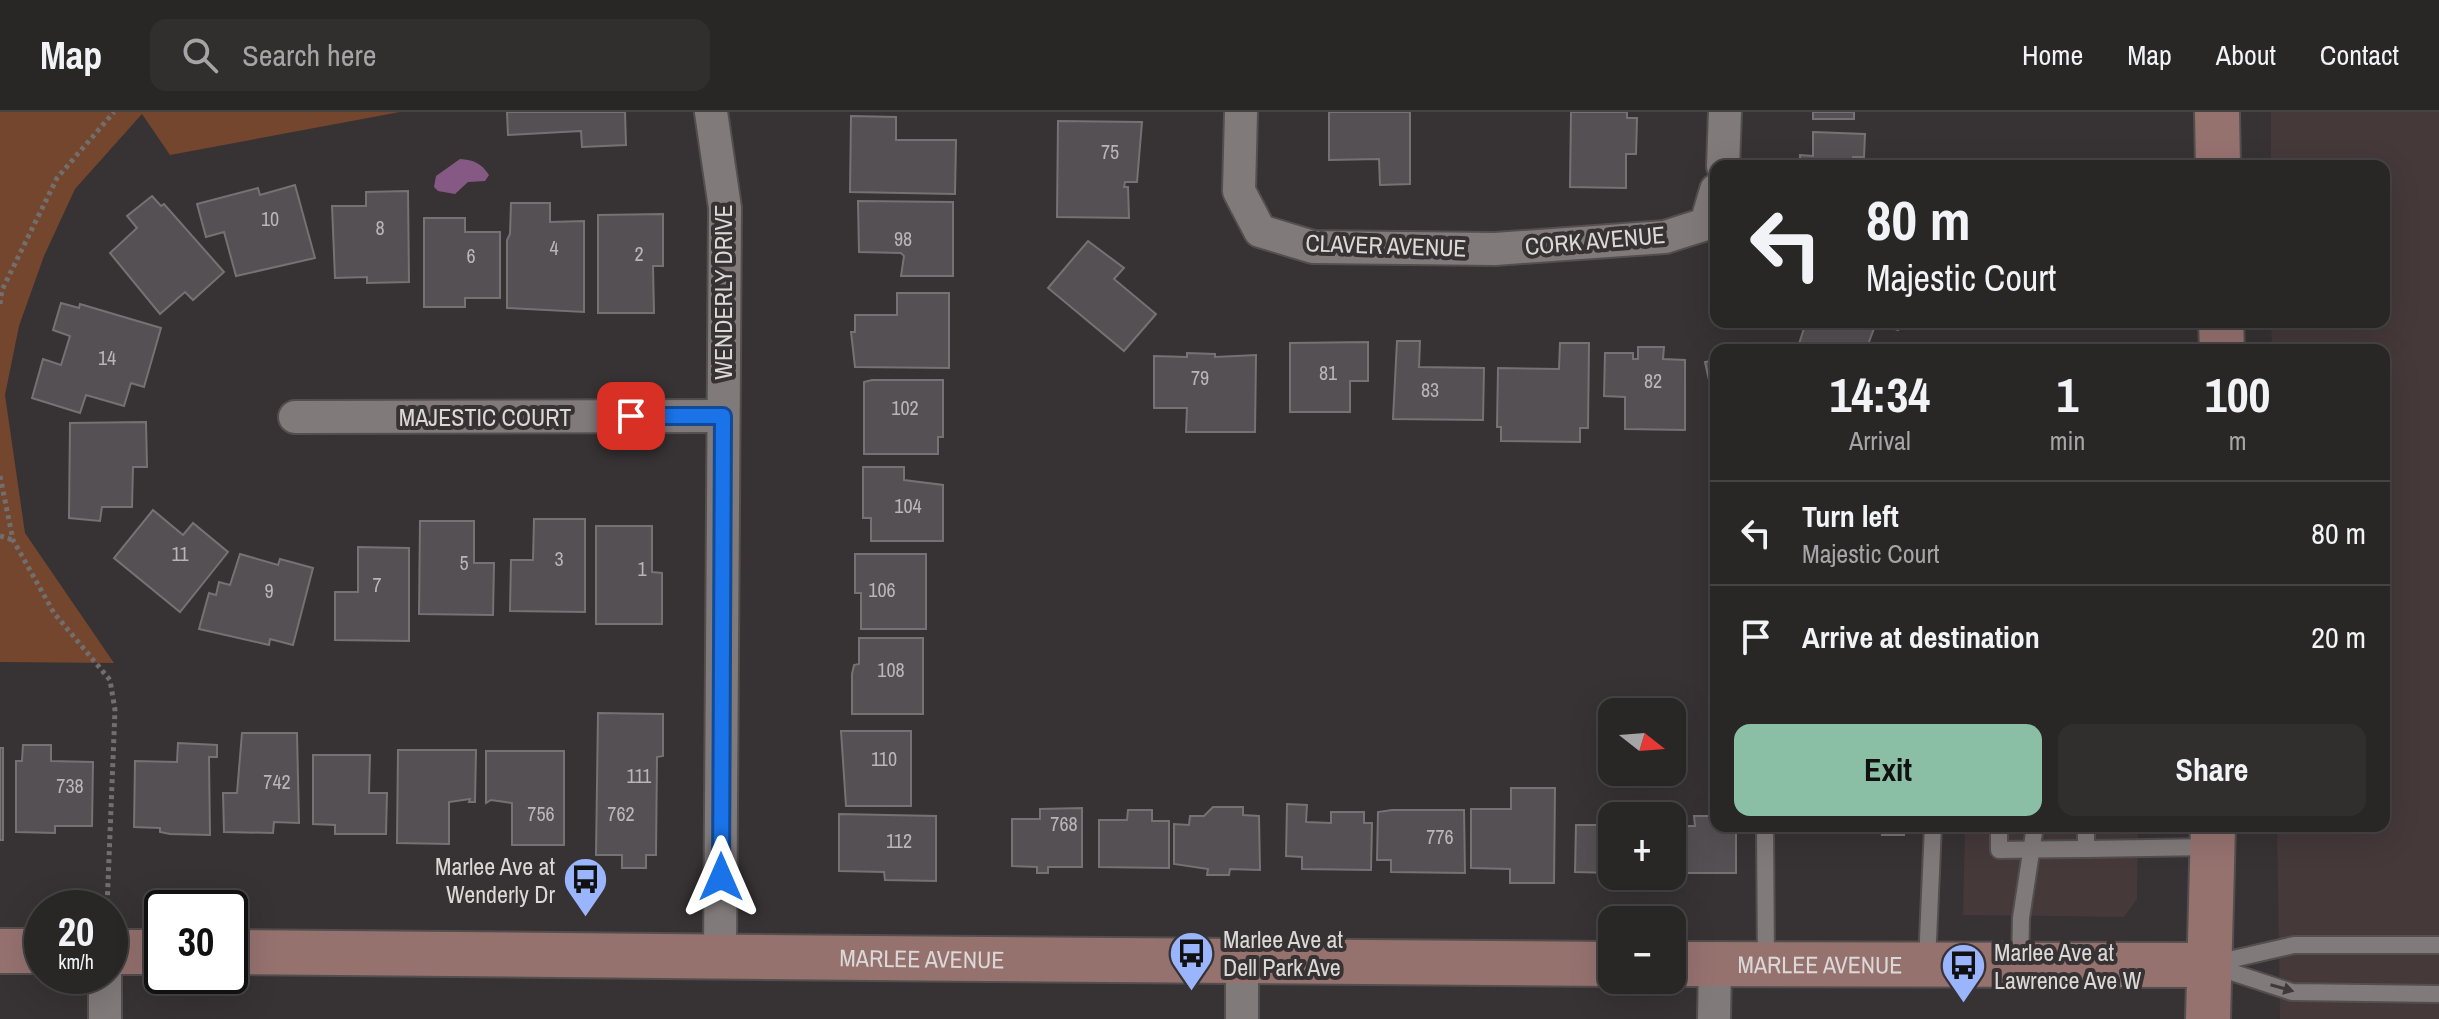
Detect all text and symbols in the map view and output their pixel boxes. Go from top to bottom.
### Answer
search box [150,19,710,91]
text: Map [40,30,102,81]
icon: search [178,33,222,77]
text: Search here [242,35,376,75]
text: Home [2022,36,2083,74]
text: Map [2127,36,2172,74]
text: About [2216,36,2276,74]
text: Contact [2320,36,2399,74]
house number: 75 [1101,138,1119,165]
text: 80 m [1866,182,1971,257]
icon: left [1734,192,1838,296]
street label: WENDERLY DRIVE [707,204,739,380]
house number: 10 [261,205,279,232]
house number: 8 [375,214,385,241]
street label: CORK AVENUE [1523,218,1667,262]
house number: 98 [894,225,912,252]
street label: CLAVER AVENUE [1305,226,1467,264]
house number: 4 [549,234,559,261]
house number: 2 [634,240,644,267]
house number: 6 [466,242,476,269]
text: Majestic Court [1866,254,2056,302]
house number: 14 [98,344,116,371]
house number: 81 [1319,359,1337,386]
text: 14:34 [1830,362,1930,427]
text: 1 [2057,362,2078,427]
text: 100 [2205,362,2270,427]
house number: 79 [1191,364,1209,391]
house number: 82 [1644,367,1662,394]
house number: 83 [1421,376,1439,403]
pin [597,382,665,450]
icon: arrive [609,394,653,438]
house number: 102 [891,394,919,421]
street label: MAJESTIC COURT [399,401,571,433]
text: Arrival [1849,423,1911,458]
text: min [2050,423,2085,458]
text: m [2229,423,2247,458]
house number: 104 [894,492,922,519]
text: Turn left [1802,496,1899,536]
icon: left [1734,511,1778,555]
text: 80 m [2311,513,2366,553]
text: Majestic Court [1802,536,1939,571]
house number: 11 [171,540,189,567]
house number: 3 [554,545,564,572]
house number: 5 [459,549,469,576]
house number: 1 [637,555,647,582]
house number: 7 [372,571,382,598]
house number: 106 [868,576,896,603]
house number: 9 [264,577,274,604]
icon: arrive [1734,615,1778,659]
text: Arrive at destination [1802,617,2040,657]
text: 20 m [2311,617,2366,657]
house number: 108 [877,656,905,683]
north arrow [1598,698,1686,786]
map controls [1598,698,1686,994]
button: Exit [1734,724,2042,816]
button: Share [2058,724,2366,816]
house number: 110 [871,745,897,772]
house number: 111 [627,762,651,789]
house number: 742 [263,768,291,795]
house number: 738 [56,772,84,799]
house number: 756 [527,800,555,827]
house number: 762 [607,800,635,827]
button: + [1598,802,1686,890]
house number: 768 [1050,810,1078,837]
house number: 776 [1426,823,1454,850]
house number: 112 [886,827,912,854]
position arrow [679,835,763,919]
place label: Marlee Ave at Wenderly Dr [435,850,556,910]
bus stop icon: Marlee Ave at Wenderly Dr [562,856,610,919]
speed limit sign: 30 [144,890,248,994]
text: 20 [58,905,94,958]
button: − [1598,906,1686,994]
place label: Marlee Ave at Dell Park Ave [1223,923,1344,983]
bus stop icon: Marlee Ave at Dell Park Ave [1168,929,1216,992]
place label: Marlee Ave at Lawrence Ave W [1994,936,2142,996]
street label: MARLEE AVENUE [839,941,1005,975]
bus stop icon: Marlee Ave at Lawrence Ave W [1939,942,1987,1005]
text: km/h [58,948,94,975]
street label: MARLEE AVENUE [1737,948,1903,980]
one-way arrow [2271,982,2295,995]

